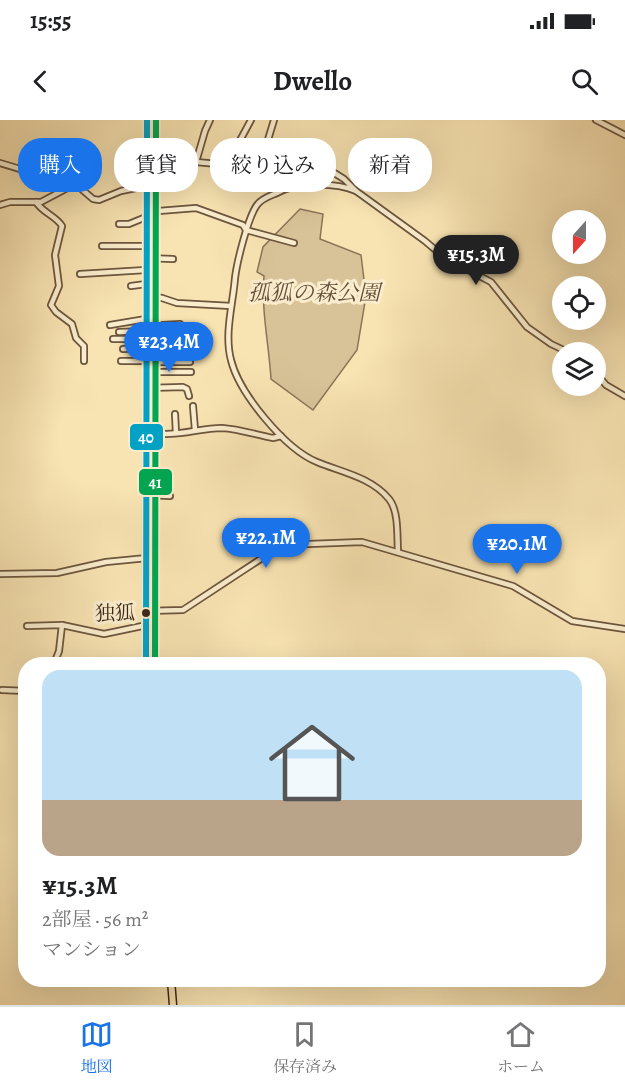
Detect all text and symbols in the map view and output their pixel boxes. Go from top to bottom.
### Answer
text: 15:55 [30,6,71,36]
text: Dwello [273,63,352,99]
icon: back [24,65,57,98]
icon: search [568,65,601,98]
chip: 購入 [18,138,102,192]
chip: 賃貸 [114,138,198,192]
chip: 絞り込み [210,138,336,192]
chip: 新着 [348,138,432,192]
north arrow [552,210,606,264]
map controls [552,210,606,396]
pin: ¥15.3M [427,235,525,286]
text: ¥15.3M [447,241,505,268]
button: locate [552,276,606,330]
park label: 孤狐の森公園 [248,278,383,308]
pin: ¥23.4M [120,322,218,373]
text: ¥23.4M [138,328,200,355]
button: layers [552,342,606,396]
line badge: 40 [129,423,164,451]
text: 40 [138,427,154,449]
line badge: 41 [138,468,173,496]
text: 41 [148,472,162,494]
pin: ¥22.1M [217,518,315,569]
text: ¥22.1M [236,524,296,551]
pin: ¥20.1M [468,524,566,575]
text: ¥20.1M [487,530,547,557]
place label: 独狐 [95,600,135,627]
marker: 独狐 [140,607,152,619]
icon: home [258,709,366,817]
text: ¥15.3M [42,868,118,903]
text: 2部屋 · 56 m² [42,906,148,933]
text: マンション [42,936,141,963]
tab: 地図 [80,1018,113,1078]
tab: 保存済み [273,1018,337,1078]
tab: ホーム [497,1018,545,1078]

